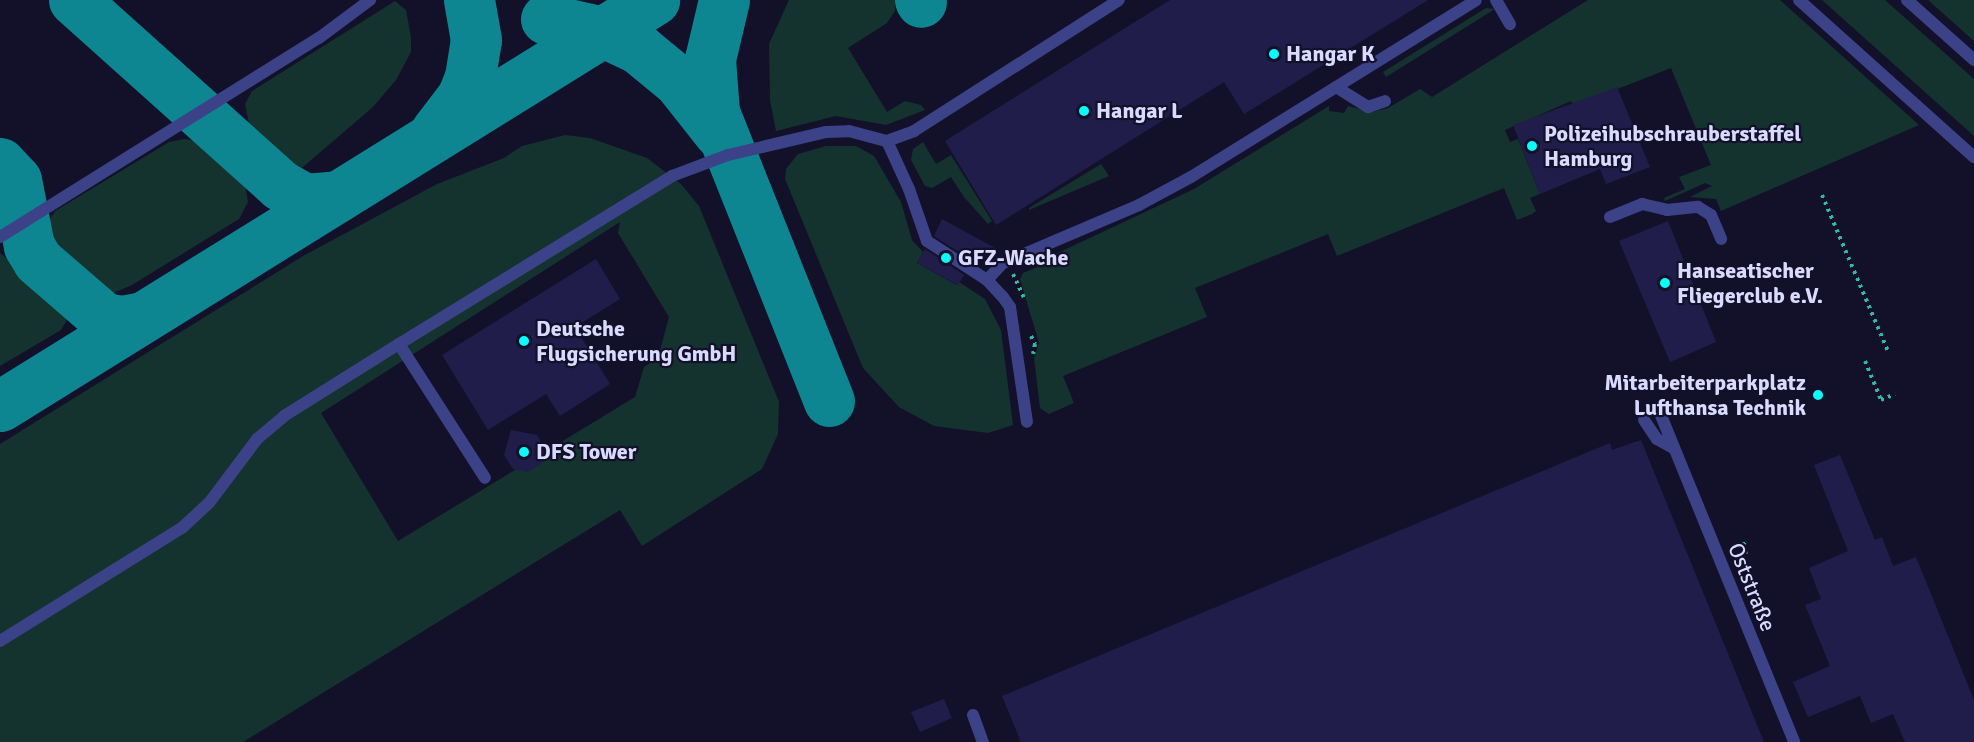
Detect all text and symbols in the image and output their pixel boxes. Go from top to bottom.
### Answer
place label: Hangar K [1286,41,1375,67]
marker: Hangar K [1267,47,1281,61]
place label: Hangar L [1096,98,1183,124]
marker: Hangar L [1077,104,1091,118]
place label: Polizeihubschrauberstaffel Hamburg [1544,120,1801,172]
marker: Polizeihubschrauberstaffel Hamburg [1525,139,1539,153]
place label: GFZ-Wache [958,245,1068,271]
marker: GFZ-Wache [939,251,953,265]
place label: Hanseatischer Fliegerclub e.V. [1677,257,1823,308]
marker: Hanseatischer Fliegerclub e.V. [1658,276,1672,290]
place label: Deutsche Flugsicherung GmbH [536,315,736,366]
marker: Deutsche Flugsicherung GmbH [517,334,531,348]
place label: Mitarbeiterparkplatz Lufthansa Technik [1604,369,1806,420]
marker: Mitarbeiterparkplatz Lufthansa Technik [1811,388,1825,402]
place label: DFS Tower [536,439,636,465]
marker: DFS Tower [517,445,531,459]
street label: Oststraße [1722,539,1782,635]

